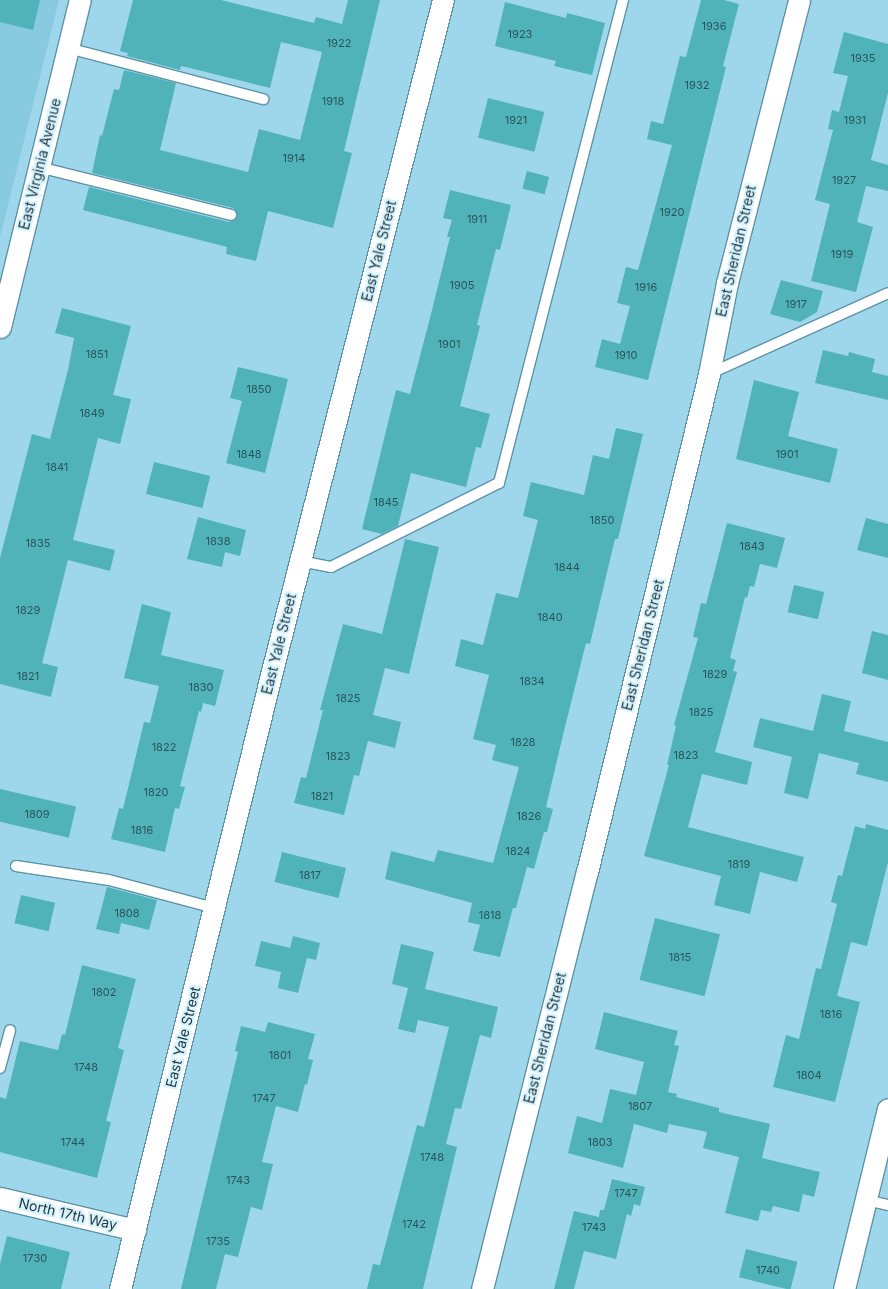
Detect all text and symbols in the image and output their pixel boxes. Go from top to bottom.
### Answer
house number: 1936 [702,19,726,33]
house number: 1923 [508,27,532,41]
house number: 1922 [327,36,351,50]
house number: 1935 [851,51,875,65]
house number: 1932 [685,78,709,92]
house number: 1918 [322,94,344,108]
street label: East Virginia Avenue [16,97,64,231]
house number: 1921 [505,113,527,127]
house number: 1931 [844,113,866,127]
house number: 1914 [283,151,305,165]
house number: 1927 [832,173,856,187]
street label: East Sheridan Street [713,184,759,318]
street label: East Yale Street [358,199,400,303]
house number: 1920 [660,205,684,219]
house number: 1911 [467,212,487,226]
house number: 1919 [831,247,853,261]
house number: 1905 [450,278,474,292]
house number: 1916 [635,280,657,294]
house number: 1917 [785,297,807,311]
house number: 1901 [438,337,460,351]
house number: 1851 [86,347,108,361]
house number: 1910 [615,348,637,362]
house number: 1850 [247,382,271,396]
house number: 1849 [79,406,105,420]
house number: 1848 [236,447,262,461]
house number: 1901 [776,447,798,461]
house number: 1841 [46,460,68,474]
house number: 1845 [373,495,399,509]
house number: 1850 [590,513,614,527]
house number: 1838 [206,534,230,548]
house number: 1835 [26,536,50,550]
house number: 1843 [739,539,765,553]
house number: 1844 [554,560,580,574]
street label: East Sheridan Street [619,578,667,712]
street label: East Yale Street [258,592,300,696]
house number: 1829 [16,603,40,617]
house number: 1840 [537,610,563,624]
house number: 1829 [703,667,727,681]
house number: 1821 [17,669,39,683]
house number: 1834 [519,674,545,688]
house number: 1830 [188,680,214,694]
house number: 1825 [336,691,360,705]
house number: 1825 [689,705,713,719]
house number: 1828 [511,735,535,749]
house number: 1822 [152,740,176,754]
house number: 1823 [674,748,698,762]
house number: 1823 [326,749,350,763]
house number: 1820 [144,785,168,799]
house number: 1821 [311,789,333,803]
house number: 1809 [24,807,50,821]
house number: 1826 [517,809,541,823]
house number: 1816 [131,823,153,837]
house number: 1824 [506,844,530,858]
house number: 1819 [728,857,750,871]
house number: 1817 [299,868,321,882]
house number: 1808 [114,906,140,920]
house number: 1818 [479,908,501,922]
house number: 1815 [669,950,691,964]
street label: East Sheridan Street [521,971,569,1105]
house number: 1802 [92,985,116,999]
street label: East Yale Street [162,985,204,1089]
house number: 1816 [820,1007,842,1021]
house number: 1801 [269,1048,291,1062]
house number: 1748 [74,1060,98,1074]
house number: 1804 [796,1068,822,1082]
house number: 1747 [252,1091,276,1105]
house number: 1807 [628,1099,652,1113]
house number: 1744 [61,1135,85,1149]
house number: 1803 [587,1135,613,1149]
house number: 1748 [420,1150,444,1164]
house number: 1743 [226,1173,250,1187]
house number: 1747 [614,1186,638,1200]
street label: North 17th Way [17,1195,119,1233]
house number: 1742 [402,1217,426,1231]
house number: 1743 [582,1220,606,1234]
house number: 1735 [206,1234,230,1248]
house number: 1730 [23,1251,47,1265]
house number: 1740 [756,1263,780,1277]

